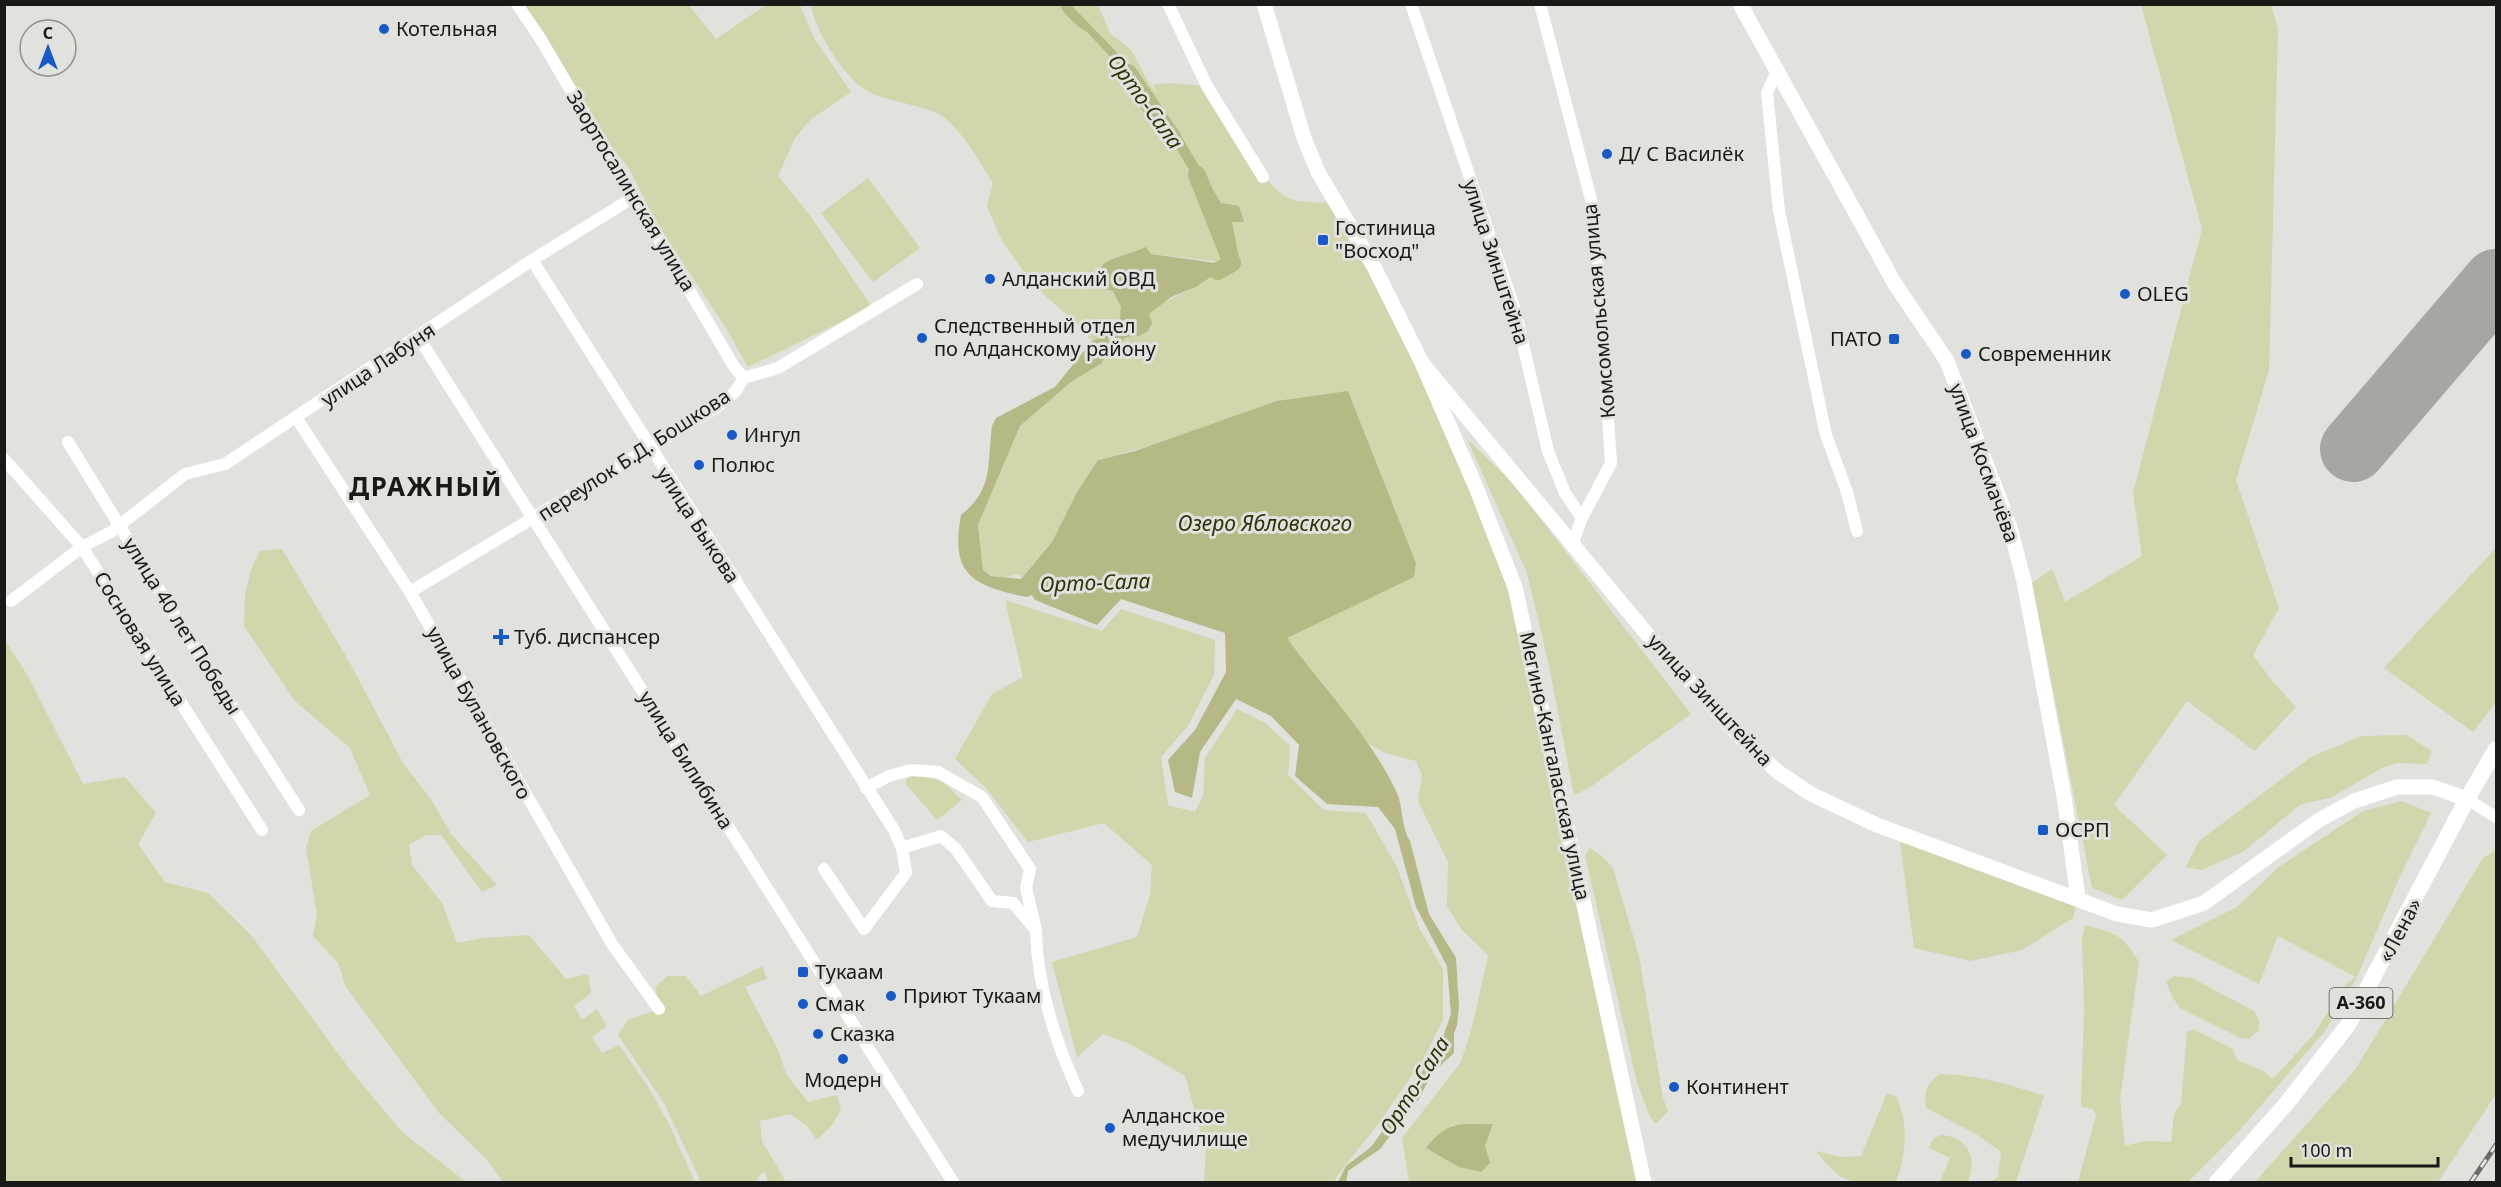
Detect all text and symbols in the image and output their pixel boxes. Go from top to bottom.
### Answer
place label: Котельная [396,15,497,42]
north arrow [18,18,78,78]
text: С [43,22,53,44]
marker: Котельная [377,22,391,36]
water label: Орто-Сала [1102,48,1190,155]
street label: Заортосалинская улица [561,85,702,296]
place label: Д/ С Василёк [1619,140,1744,167]
marker: Д/ С Василёк [1600,147,1614,161]
street label: улица Зинштейна [1457,176,1536,348]
street label: Комсомольская улица [1576,203,1621,420]
place label: Гостиница "Восход" [1335,214,1436,264]
marker: Гостиница "Восход" [1316,233,1330,247]
place label: Алданский ОВД [1002,265,1156,292]
marker: Алданский ОВД [983,272,997,286]
place label: OLEG [2137,280,2189,307]
marker: OLEG [2118,287,2132,301]
place label: Следственный отдел по Алданскому району [934,312,1157,362]
street label: улица Лабуня [315,316,440,413]
place label: ПАТО [1830,325,1882,352]
marker: Следственный отдел по Алданскому району [915,331,929,345]
marker: ПАТО [1887,332,1901,346]
place label: Современник [1978,340,2111,367]
marker: Современник [1959,347,1973,361]
street label: улица Космачёва [1943,380,2026,546]
street label: переулок Б.Д. Бошкова [532,382,735,527]
place label: Ингул [744,421,801,448]
marker: Ингул [725,428,739,442]
place label: Полюс [711,451,775,478]
marker: Полюс [692,458,706,472]
street label: улица Быкова [651,461,746,588]
district label: ДРАЖНЫЙ [349,468,503,504]
water label: Озеро Ябловского [1178,509,1352,537]
street label: улица 40 лет Победы [117,532,248,719]
street label: Сосновая улица [88,566,193,711]
water label: Орто-Сала [1039,566,1151,598]
street label: улица Булановского [421,621,538,804]
place label: Туб. диспансер [514,623,660,650]
marker: Туб. диспансер [492,628,510,646]
street label: улица Зинштейна [1642,628,1779,772]
street label: Мегино-Кангаласская улица [1514,629,1597,903]
street label: улица Билибина [633,685,740,834]
place label: ОСРП [2055,816,2110,843]
marker: ОСРП [2036,823,2050,837]
street label: «Лена» [2372,893,2428,966]
place label: Тукаам [815,958,884,985]
marker: Тукаам [796,965,810,979]
place label: Приют Тукаам [903,982,1041,1009]
road number: А-360 [2330,988,2392,1018]
marker: Приют Тукаам [884,989,898,1003]
place label: Смак [815,990,865,1017]
marker: Смак [796,997,810,1011]
place label: Сказка [830,1020,895,1047]
marker: Сказка [811,1027,825,1041]
water label: Орто-Сала [1373,1031,1455,1140]
marker: Модерн [836,1052,850,1066]
place label: Модерн [804,1066,882,1093]
place label: Континент [1686,1073,1789,1100]
marker: Континент [1667,1080,1681,1094]
place label: Алданское медучилище [1122,1102,1248,1152]
marker: Алданское медучилище [1103,1121,1117,1135]
scale bar [2291,1130,2438,1168]
text: 100 m [2300,1138,2352,1162]

